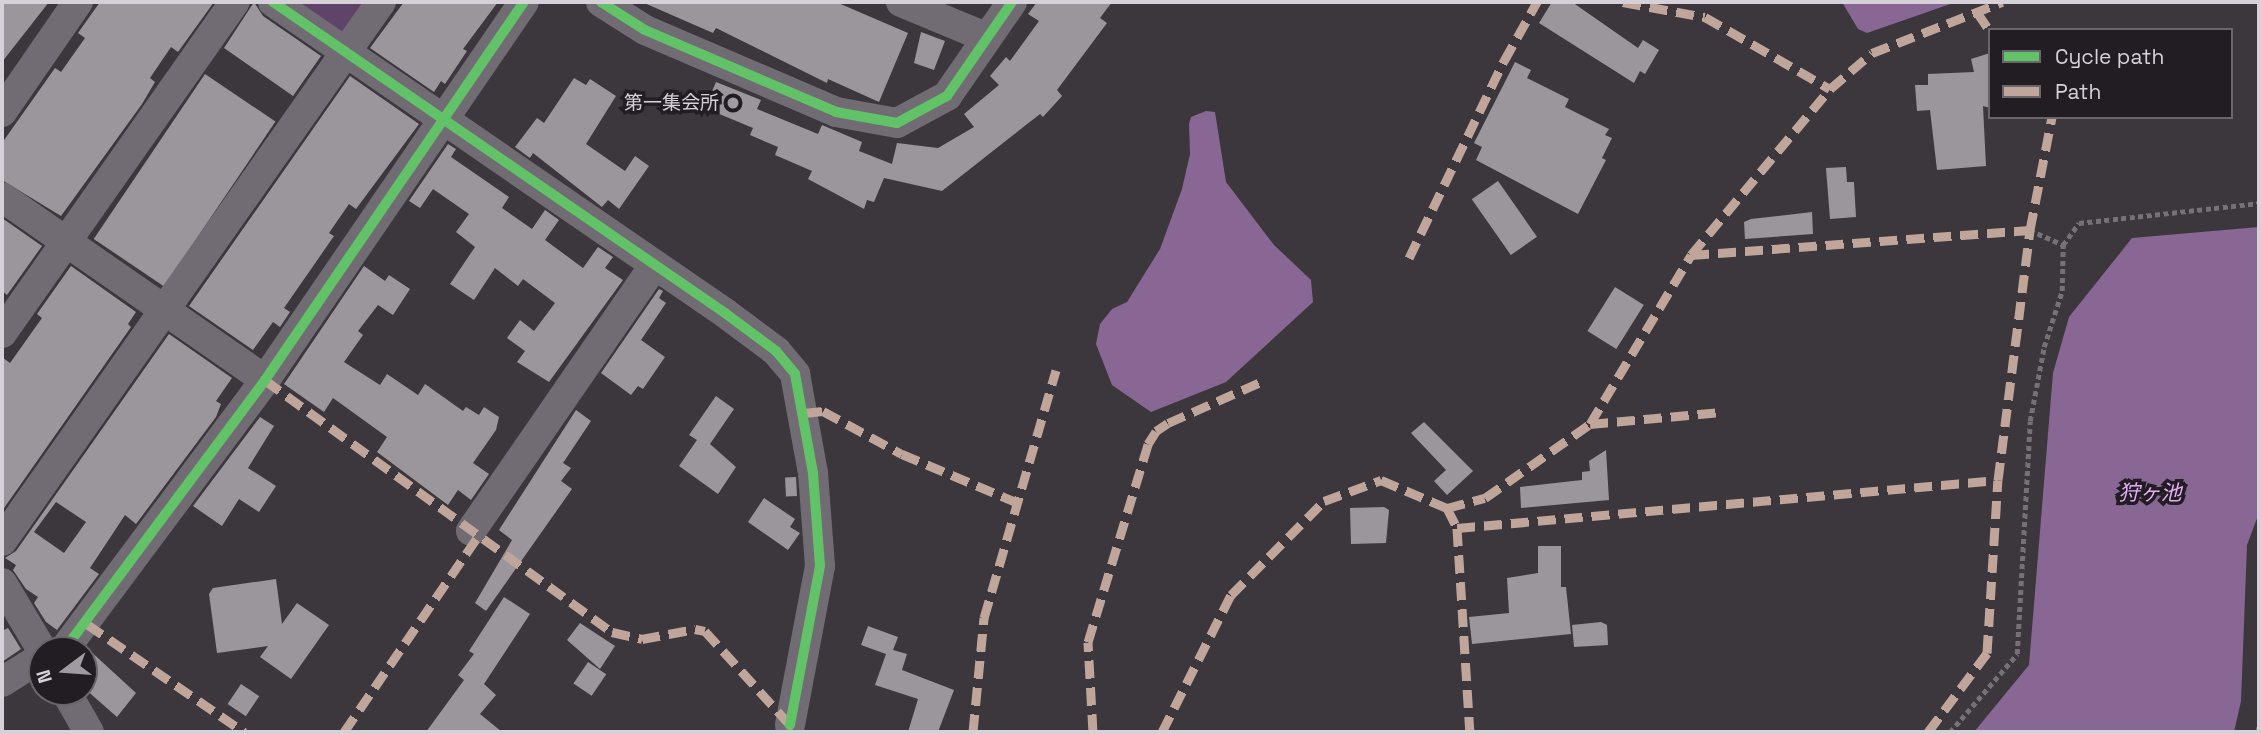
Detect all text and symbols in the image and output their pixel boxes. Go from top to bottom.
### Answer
legend [1988,28,2233,119]
text: Cycle path [2055,43,2164,70]
text: Path [2055,78,2101,105]
place label: 第一集会所 [624,92,719,114]
marker: 第一集会所 [725,95,741,111]
water label: 狩ヶ池 [2119,480,2181,506]
north arrow [28,636,98,706]
text: N [30,667,58,686]

